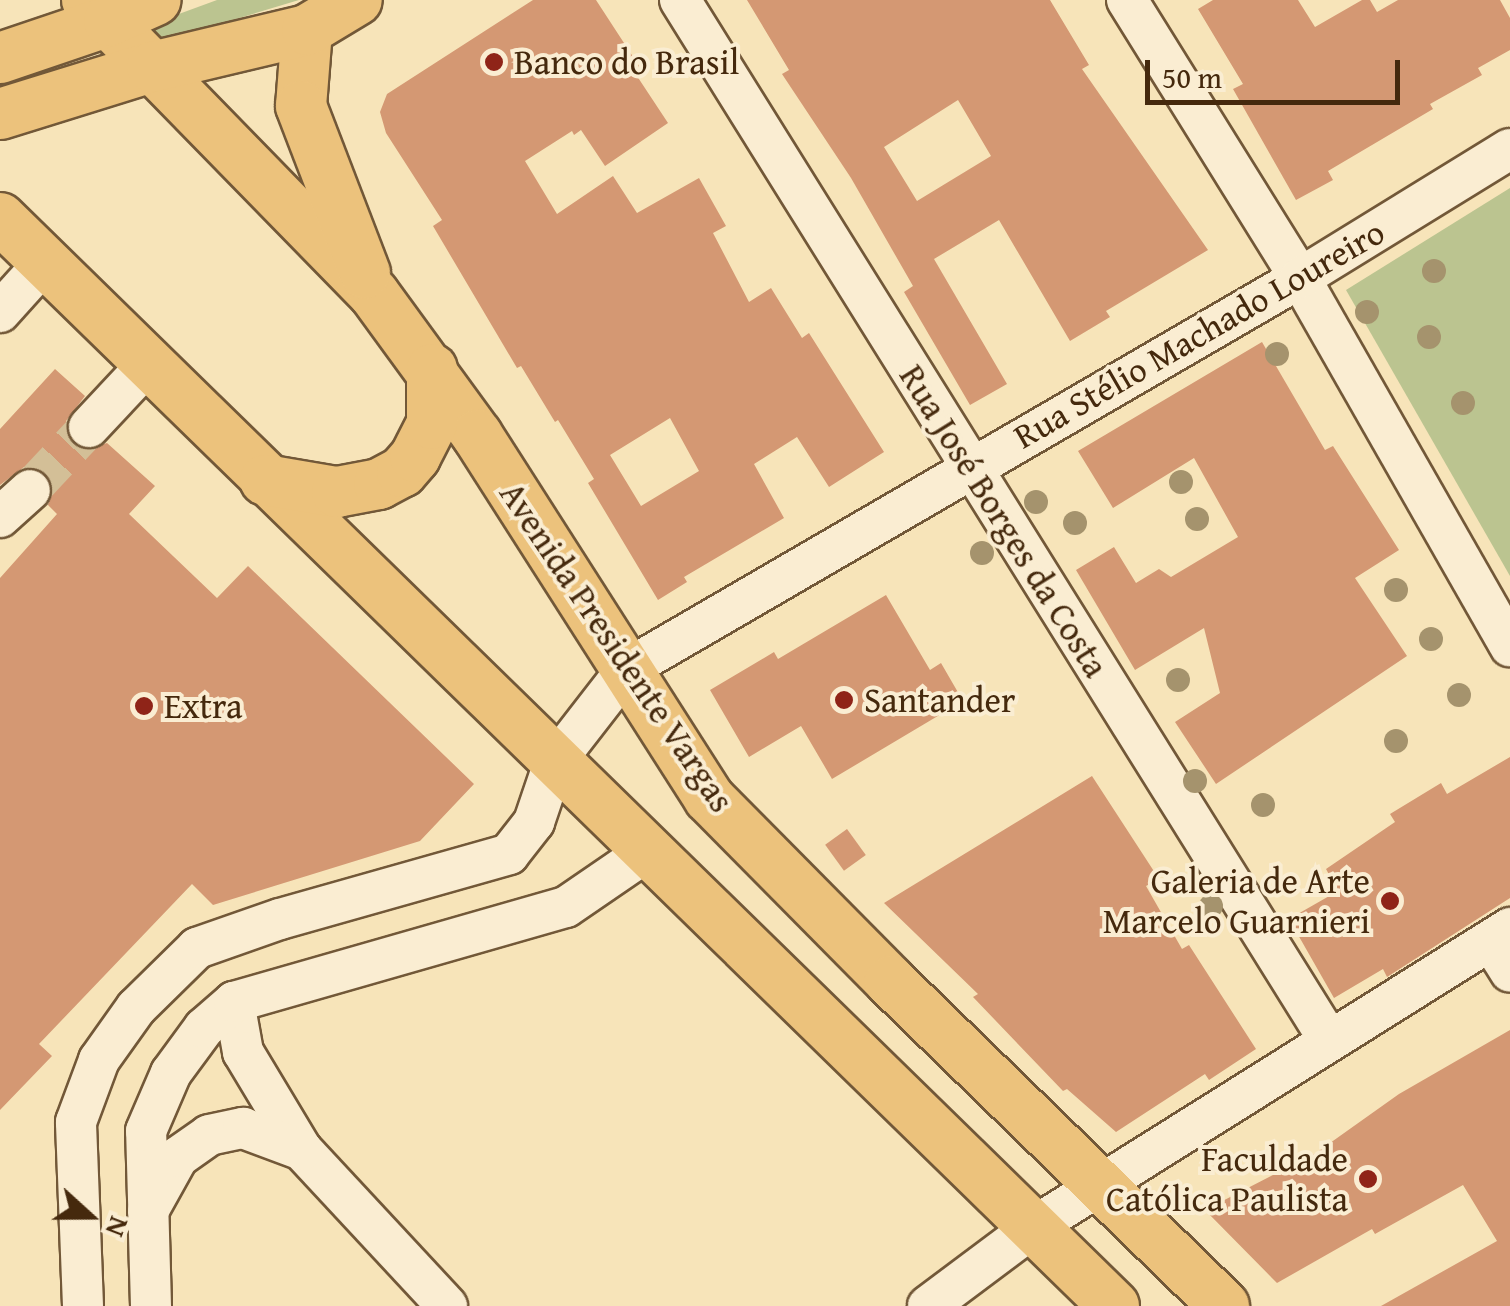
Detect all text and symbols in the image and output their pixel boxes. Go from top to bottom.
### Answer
scale bar [1150,40,1405,102]
place label: Banco do Brasil [514,41,739,83]
marker: Banco do Brasil [483,51,505,73]
text: 50 m [1162,55,1222,99]
street label: Rua Stélio Machado Loureiro [1006,211,1392,457]
street label: Rua José Borges da Costa [891,357,1117,685]
street label: Avenida Presidente Vargas [491,474,743,820]
place label: Santander [864,679,1015,721]
place label: Extra [164,685,243,727]
marker: Santander [833,689,855,711]
marker: Extra [133,695,155,717]
place label: Galeria de Arte Marcelo Guarnieri [1103,860,1370,942]
marker: Galeria de Arte Marcelo Guarnieri [1379,890,1401,912]
place label: Faculdade Católica Paulista [1106,1138,1348,1220]
north arrow [40,1166,140,1266]
marker: Faculdade Católica Paulista [1357,1168,1379,1190]
text: N [96,1211,141,1243]

